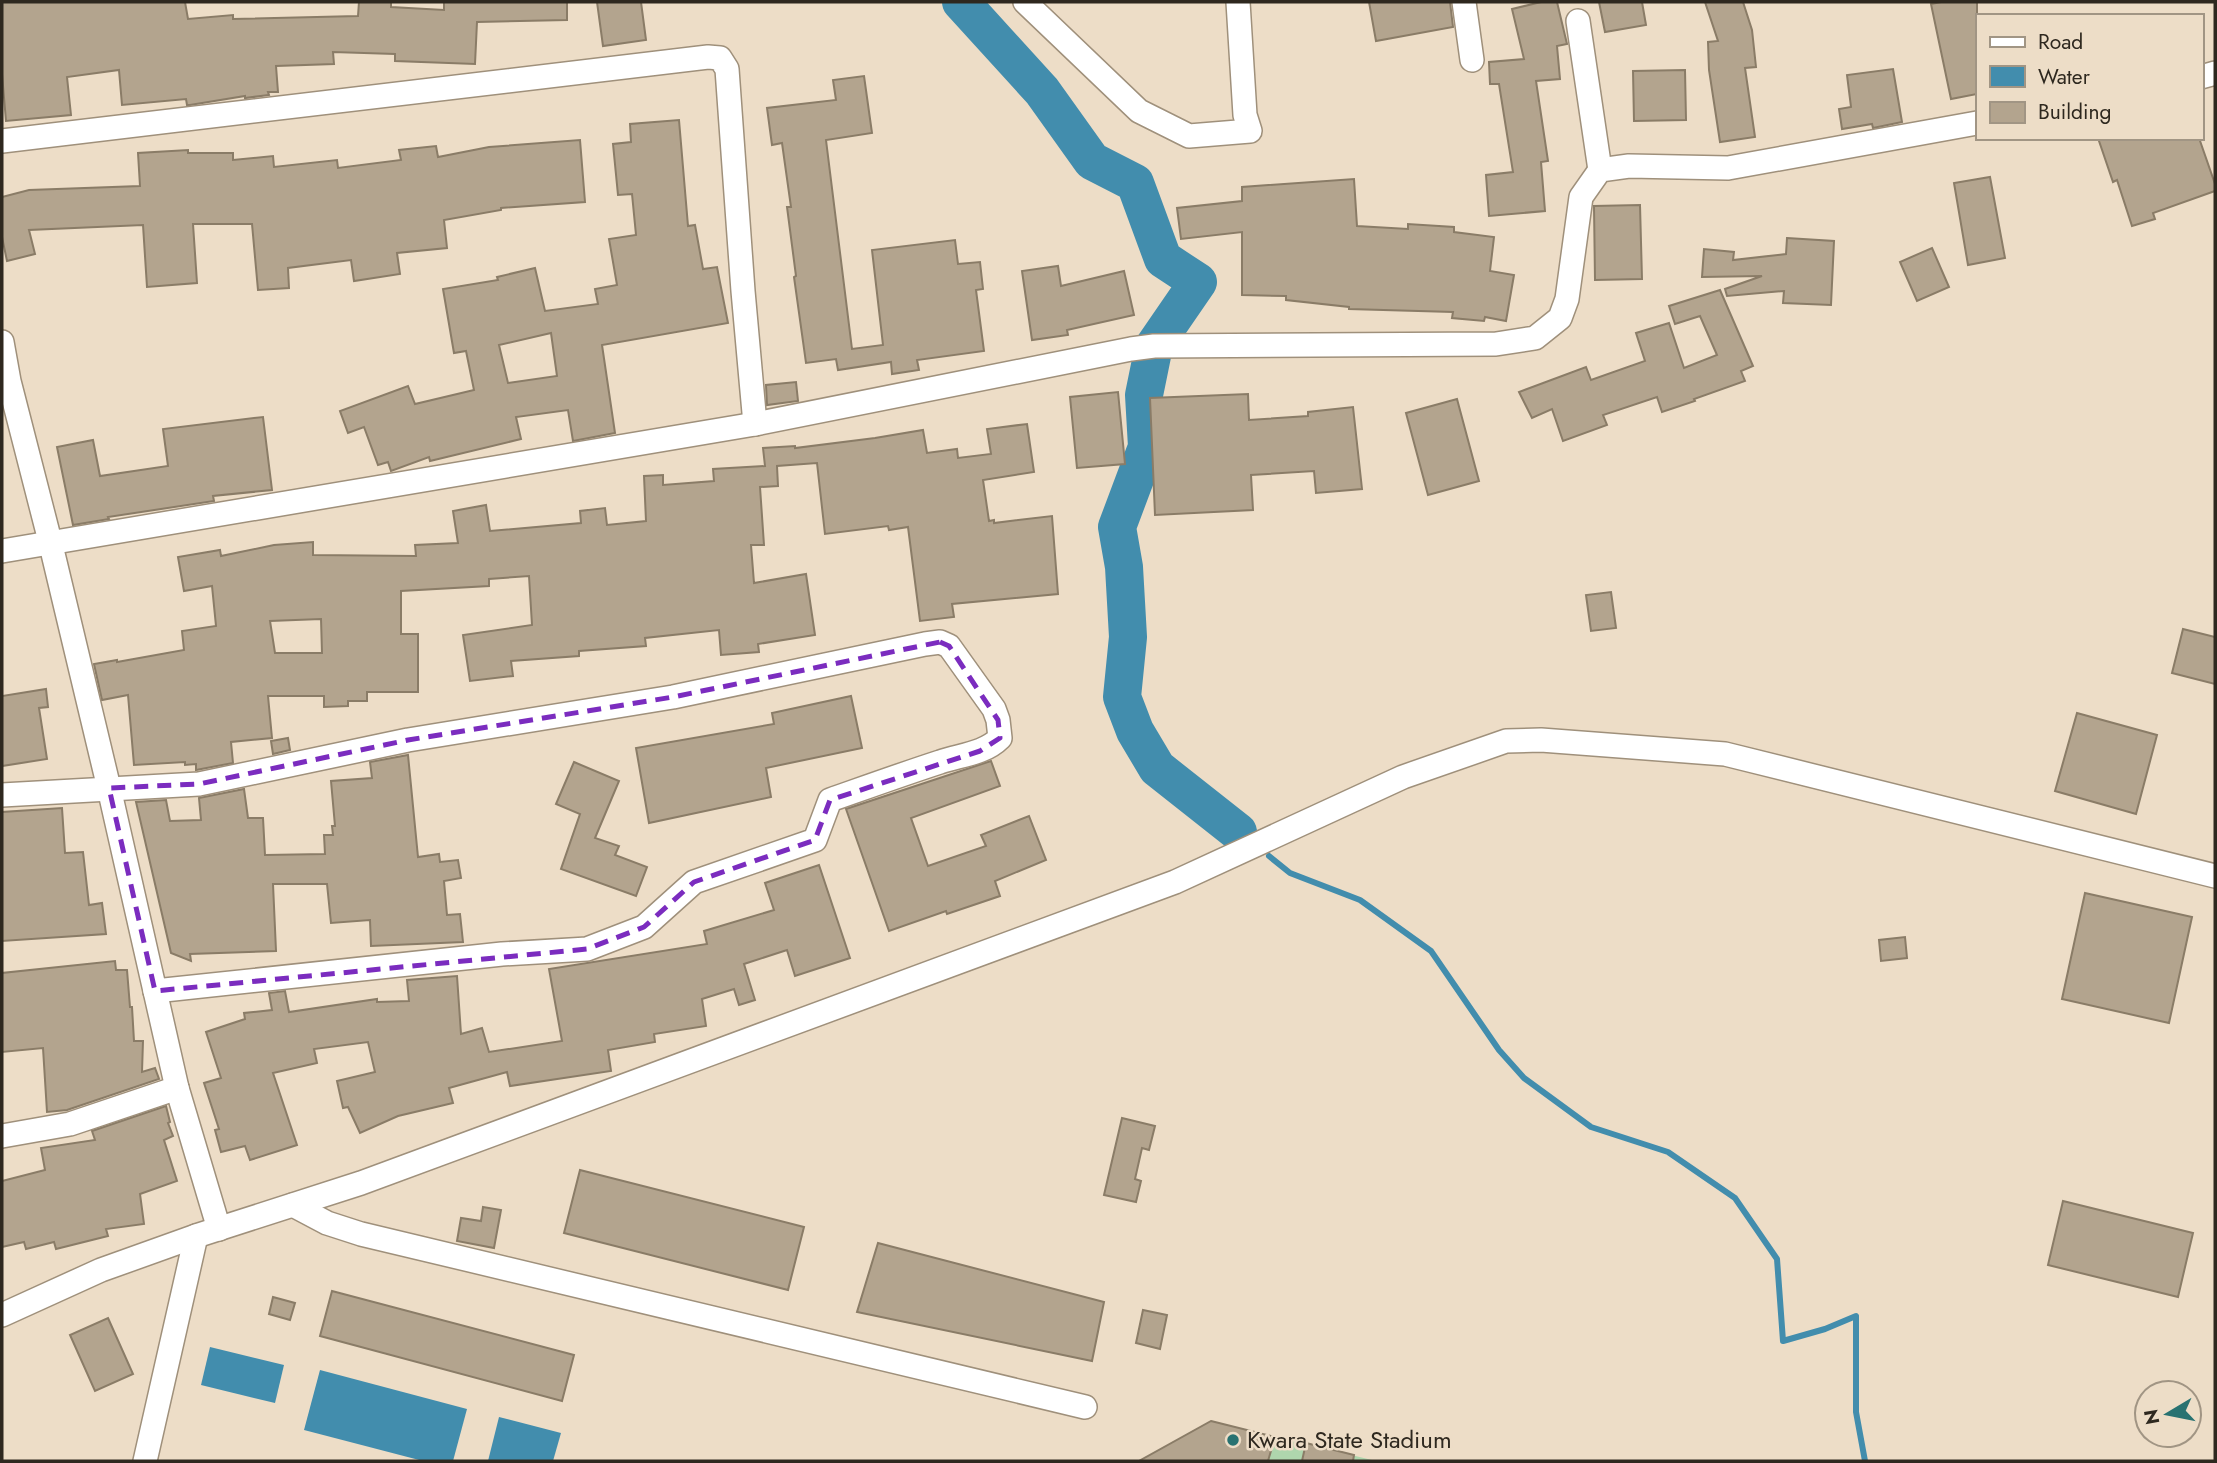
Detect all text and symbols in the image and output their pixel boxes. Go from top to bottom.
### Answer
legend [1976,14,2203,140]
text: Road [2038,27,2083,57]
text: Water [2038,62,2091,92]
text: Building [2038,97,2111,127]
north arrow [2133,1379,2203,1449]
text: N [2137,1407,2166,1427]
place label: Kwara State Stadium [1247,1422,1452,1457]
marker: Kwara State Stadium [1225,1432,1241,1448]

